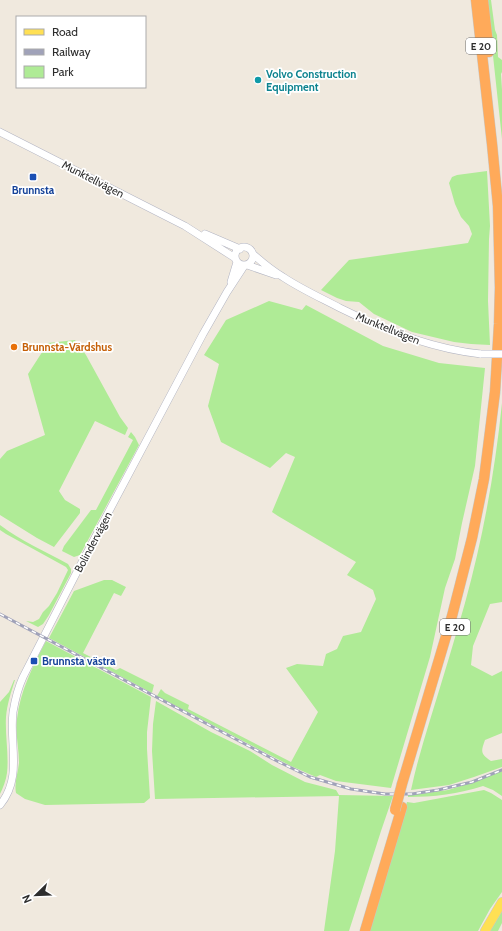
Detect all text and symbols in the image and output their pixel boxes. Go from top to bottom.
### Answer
legend [16,16,146,88]
text: Road [52,24,78,39]
road number: E 20 [466,38,496,54]
text: Railway [52,44,90,59]
text: Park [52,64,74,79]
place label: Volvo Construction Equipment [266,67,356,94]
marker: Volvo Construction Equipment [253,75,263,85]
street label: Munktellvägen [60,157,126,201]
marker: Brunnsta [28,172,38,182]
place label: Brunnsta [12,183,55,197]
street label: Munktellvägen [354,309,422,347]
place label: Brunnsta-Värdshus [22,340,112,354]
marker: Brunnsta-Värdshus [9,342,19,352]
street label: Bolindervägen [71,509,115,575]
road number: E 20 [440,619,470,635]
place label: Brunnsta västra [42,654,116,668]
marker: Brunnsta västra [29,656,39,666]
north arrow [16,875,56,915]
text: N [19,893,35,905]

